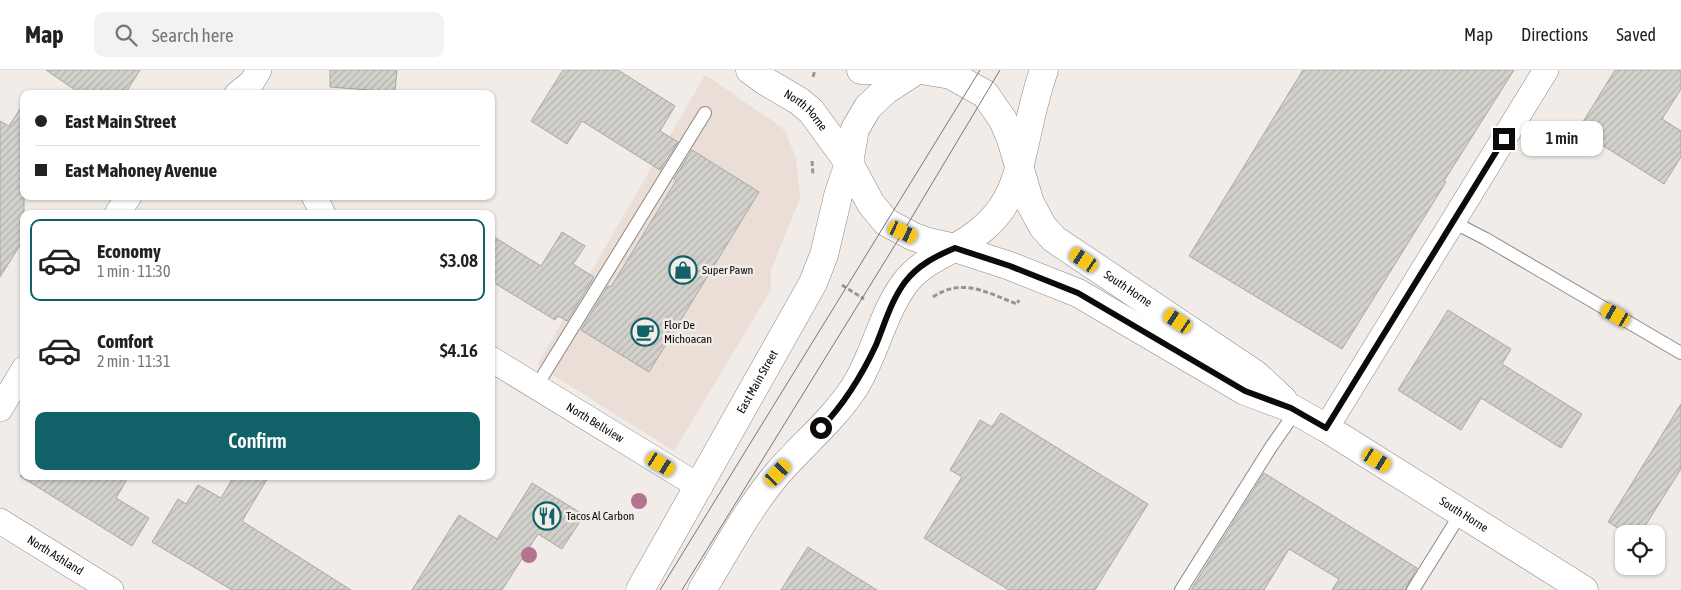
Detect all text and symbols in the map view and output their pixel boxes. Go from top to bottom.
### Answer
search box [94,12,444,57]
text: Map [25,21,64,48]
icon: search [112,21,140,49]
text: Search here [152,24,234,46]
text: Map [1464,24,1493,45]
text: Directions [1521,24,1588,45]
text: Saved [1616,24,1656,45]
street label: North Horne [781,87,830,133]
text: East Main Street [65,110,176,132]
callout: 1 min [1522,122,1604,156]
route end [1493,128,1515,150]
text: 1 min [1546,129,1578,147]
text: East Mahoney Avenue [65,159,217,181]
car [886,219,919,245]
icon: car [37,238,82,283]
text: Economy [97,240,161,262]
car [1067,245,1100,275]
text: $3.08 [440,249,478,271]
shop icon: Super Pawn [668,255,698,285]
text: 1 min · 11:30 [97,262,170,280]
place label: Super Pawn [702,263,753,277]
street label: South Horne [1101,268,1155,310]
car [1599,301,1632,329]
car [1161,306,1194,336]
cafe icon: Flor De Michoacan [630,317,660,347]
place label: Flor De Michoacan [664,318,712,346]
icon: car [37,328,82,373]
text: Comfort [97,330,153,352]
text: $4.16 [440,339,478,361]
street label: East Main Street [734,347,781,416]
text: 2 min · 11:31 [97,352,170,370]
street label: North Bellview [564,400,626,446]
button: Confirm [35,412,480,470]
route start [810,417,832,439]
car [1360,446,1393,474]
car [644,450,677,478]
car [762,457,793,489]
street label: South Horne [1437,494,1491,535]
restaurant icon: Tacos Al Carbon [532,501,562,531]
place label: Tacos Al Carbon [566,509,634,523]
map controls [1615,525,1665,575]
button: locate [1615,525,1665,575]
street label: North Ashland [25,533,86,578]

